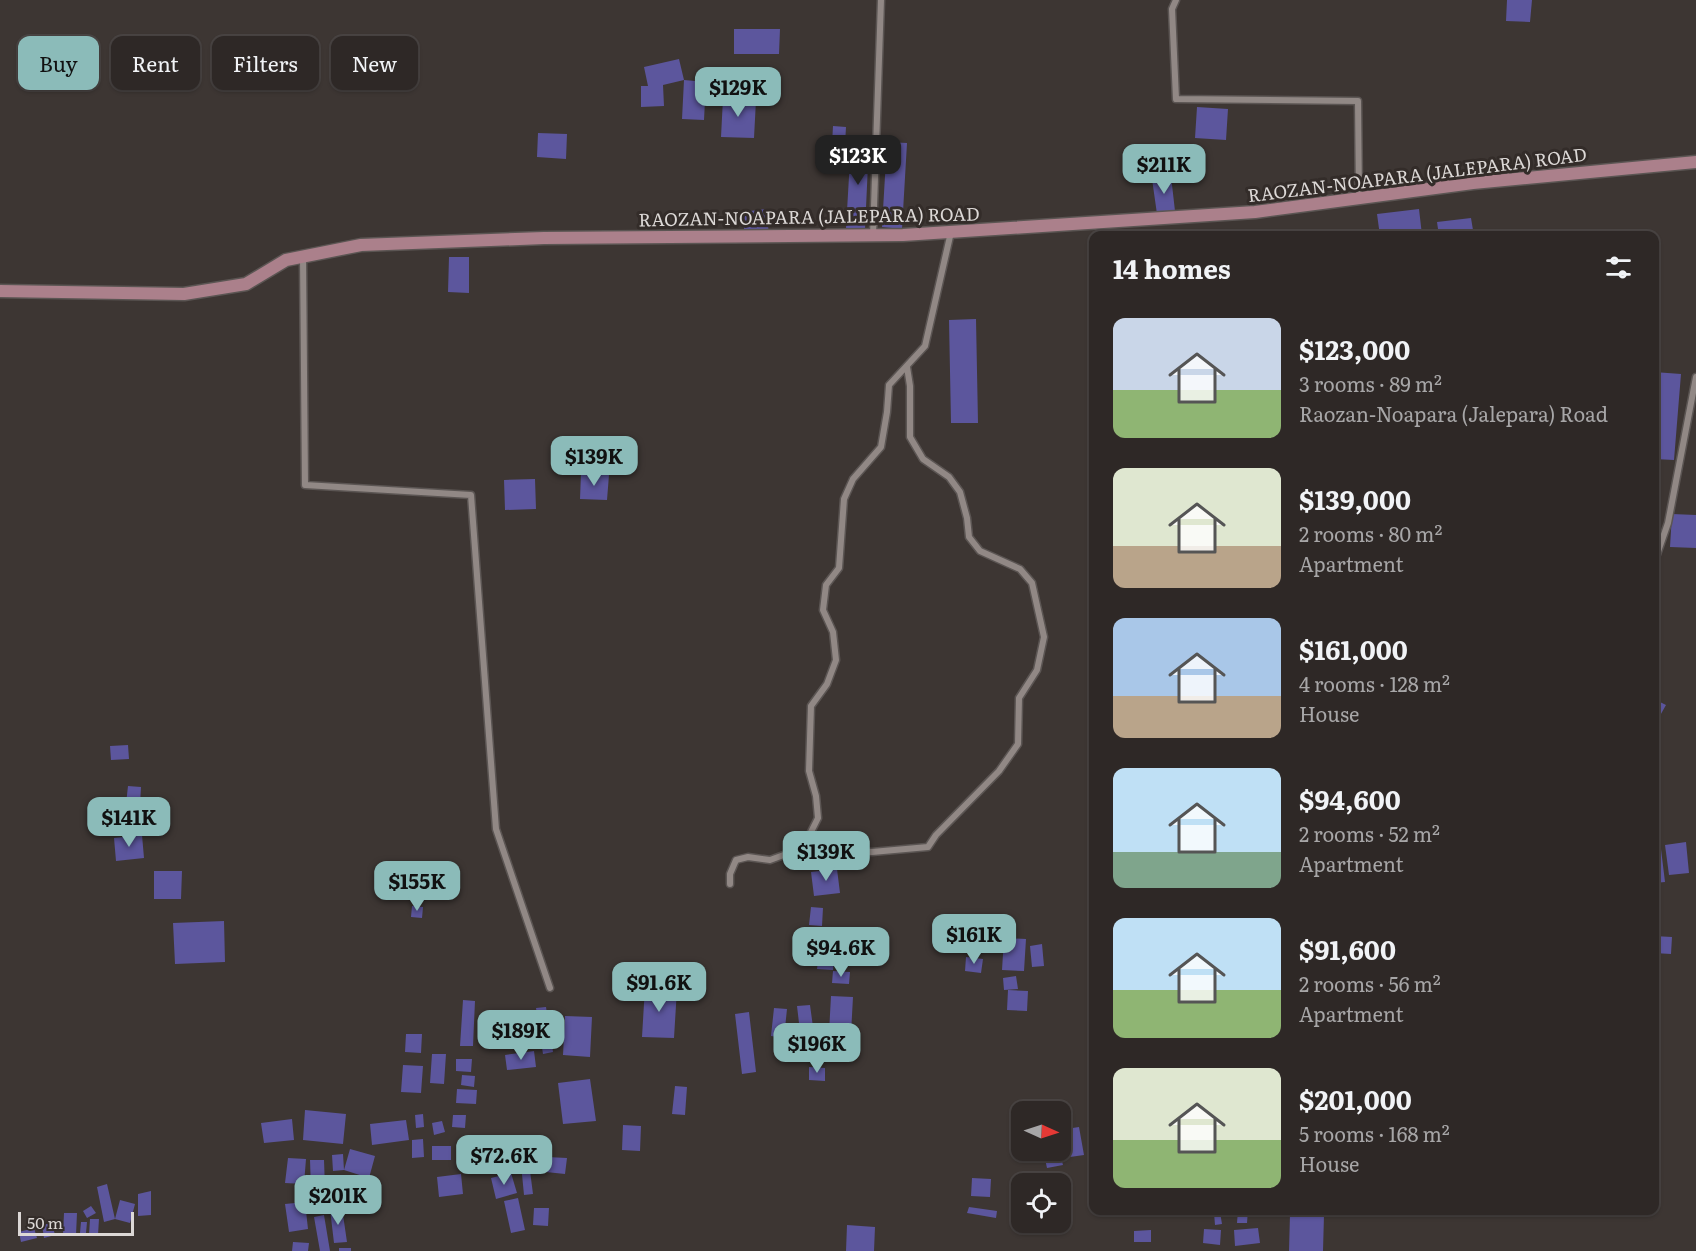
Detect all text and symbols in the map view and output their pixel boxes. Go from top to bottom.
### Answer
chip: Buy [18,36,99,90]
chip: Rent [111,36,200,90]
chip: Filters [212,36,319,90]
chip: New [331,36,418,90]
pin: $129K [696,67,780,118]
text: $129K [709,71,767,101]
pin: $123K [816,135,900,186]
text: $123K [829,139,887,169]
street label: RAOZAN-NOAPARA (JALEPARA) ROAD [1246,140,1588,208]
pin: $211K [1122,144,1206,195]
text: $211K [1137,148,1191,178]
street label: RAOZAN-NOAPARA (JALEPARA) ROAD [638,200,980,232]
text: 14 homes [1113,248,1231,287]
icon: filters [1602,251,1635,284]
text: $123,000 [1299,329,1410,368]
icon: home [1161,342,1233,414]
text: 3 rooms · 89 m² [1299,368,1442,398]
text: Raozan-Noapara (Jalepara) Road [1299,398,1608,428]
pin: $139K [552,436,636,487]
text: $139K [565,440,623,470]
text: $139,000 [1299,479,1411,518]
icon: home [1161,492,1233,564]
text: 2 rooms · 80 m² [1299,518,1442,548]
text: Apartment [1299,548,1404,578]
text: $161,000 [1299,629,1408,668]
icon: home [1161,642,1233,714]
text: 4 rooms · 128 m² [1299,668,1450,698]
text: House [1299,698,1359,728]
text: $94,600 [1299,779,1401,818]
icon: home [1161,792,1233,864]
pin: $141K [87,797,171,848]
text: $141K [101,801,157,831]
text: 2 rooms · 52 m² [1299,818,1440,848]
pin: $139K [784,831,868,882]
text: $139K [797,835,855,865]
text: Apartment [1299,848,1404,878]
pin: $155K [375,861,459,912]
text: $155K [388,865,446,895]
pin: $161K [932,914,1016,965]
text: $161K [946,918,1002,948]
pin: $94.6K [792,927,890,978]
text: $91,600 [1299,929,1396,968]
text: $94.6K [806,931,876,961]
icon: home [1161,942,1233,1014]
pin: $91.6K [610,962,708,1013]
text: $91.6K [626,966,692,996]
text: 2 rooms · 56 m² [1299,968,1441,998]
text: Apartment [1299,998,1404,1028]
pin: $189K [479,1010,563,1061]
text: $189K [491,1014,551,1044]
pin: $196K [775,1023,859,1074]
text: $196K [787,1027,847,1057]
text: $201,000 [1299,1079,1412,1118]
icon: home [1161,1092,1233,1164]
north arrow [1011,1101,1071,1161]
map controls [1011,1101,1071,1233]
text: 5 rooms · 168 m² [1299,1118,1450,1148]
pin: $72.6K [455,1135,553,1186]
text: $72.6K [470,1139,538,1169]
text: House [1299,1148,1359,1178]
button: locate [1011,1173,1071,1233]
pin: $201K [296,1175,380,1226]
text: $201K [309,1179,367,1209]
scale bar [18,1209,134,1236]
text: 50 m [27,1210,63,1234]

